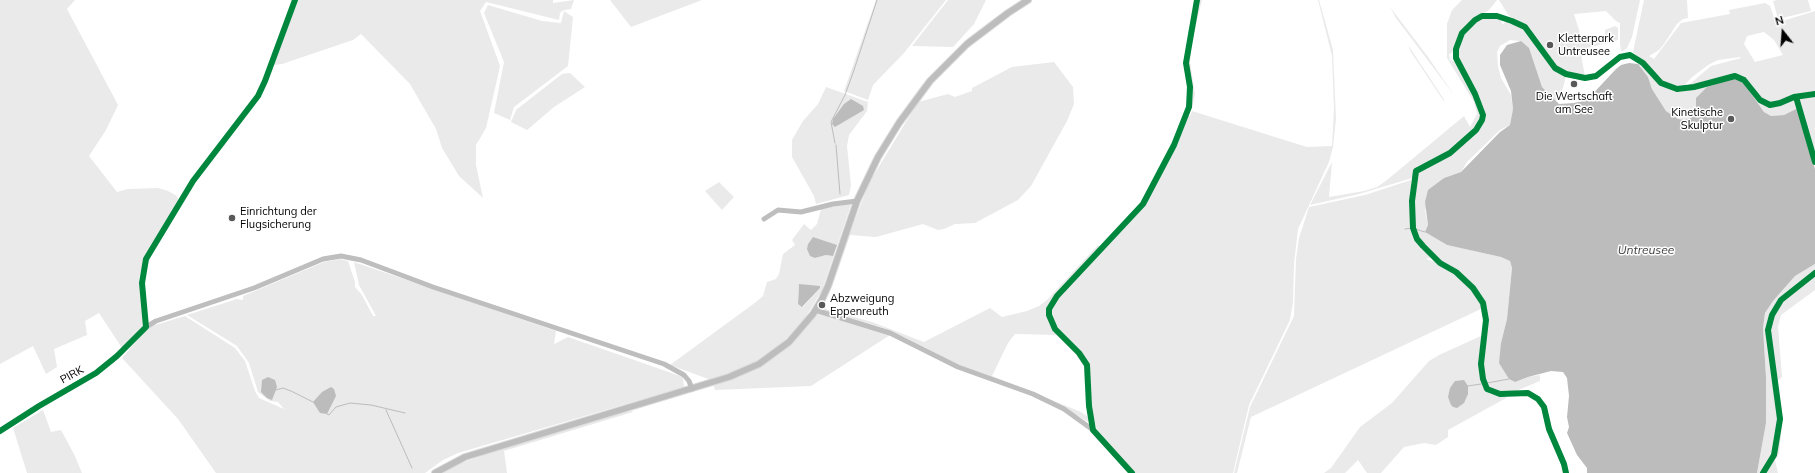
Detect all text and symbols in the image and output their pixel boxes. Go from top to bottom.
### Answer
north arrow [1763,12,1803,52]
text: N [1773,13,1786,28]
place label: Kletterpark Untreusee [1558,32,1614,58]
marker: Kletterpark Untreusee [1545,40,1555,50]
marker: Die Wertschaft am See [1569,79,1579,89]
place label: Die Wertschaft am See [1536,90,1612,116]
place label: Kinetische Skulptur [1671,106,1723,132]
marker: Kinetische Skulptur [1726,114,1736,124]
place label: Einrichtung der Flugsicherung [240,205,317,231]
marker: Einrichtung der Flugsicherung [227,213,237,223]
water label: Untreusee [1618,243,1674,257]
place label: Abzweigung Eppenreuth [830,292,894,318]
marker: Abzweigung Eppenreuth [817,300,827,310]
street label: PIRK [58,363,86,387]

